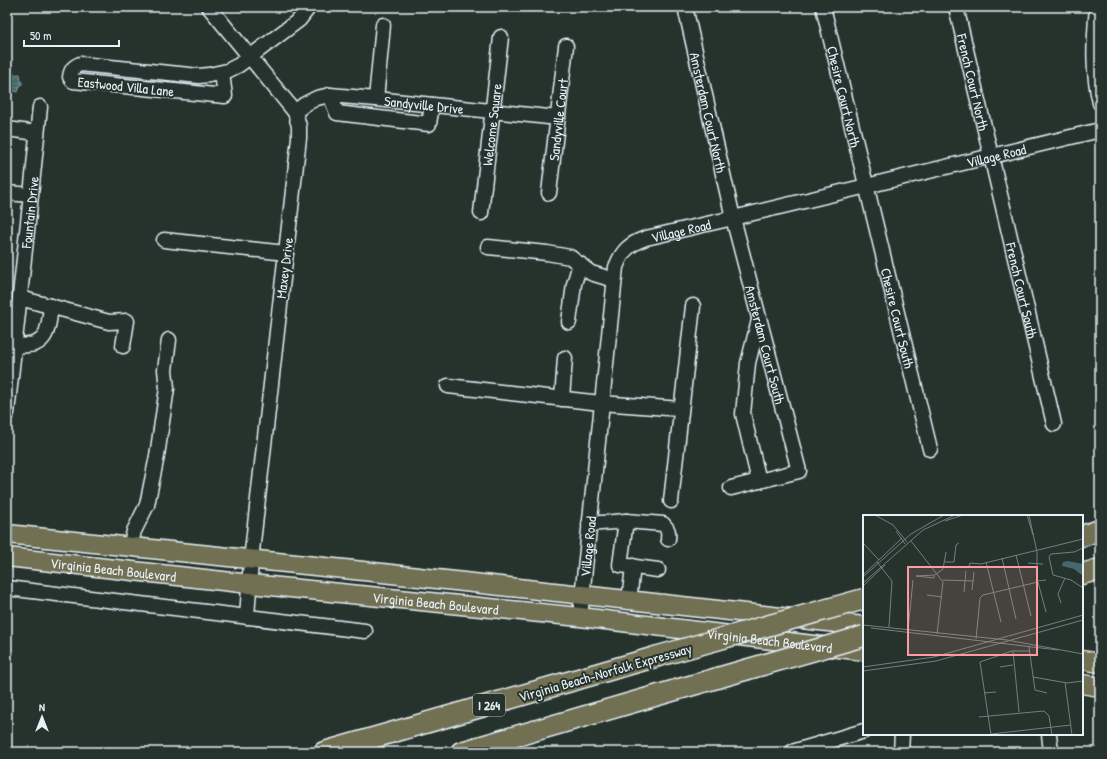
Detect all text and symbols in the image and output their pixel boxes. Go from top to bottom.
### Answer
scale bar [24,22,119,48]
text: 50 m [30,27,51,44]
street label: French Court North [953,31,994,132]
street label: Chesire Court North [823,44,866,149]
street label: Amsterdam Court North [686,50,732,174]
street label: Eastwood Villa Lane [77,71,175,101]
street label: Sandyville Court [543,77,572,162]
street label: Welcome Square [477,82,505,167]
street label: Sandyville Drive [383,90,465,118]
street label: Village Road [964,139,1028,171]
street label: Fountain Drive [16,175,42,250]
street label: Village Road [649,214,713,246]
street label: Maxey Drive [271,236,298,300]
street label: French Court South [1002,239,1043,340]
street label: Chesire Court South [877,266,920,370]
street label: Amsterdam Court South [741,283,791,406]
street label: Village Road [575,515,600,577]
inset map [863,515,1083,735]
street label: Virginia Beach Boulevard [49,552,178,585]
street label: Virginia Beach Boulevard [372,587,500,618]
street label: Virginia Beach Boulevard [706,623,834,657]
street label: Virginia Beach-Norfolk Expressway [516,638,694,707]
road number: I 264 [473,694,505,716]
north arrow [22,697,62,737]
text: N [39,700,45,714]

